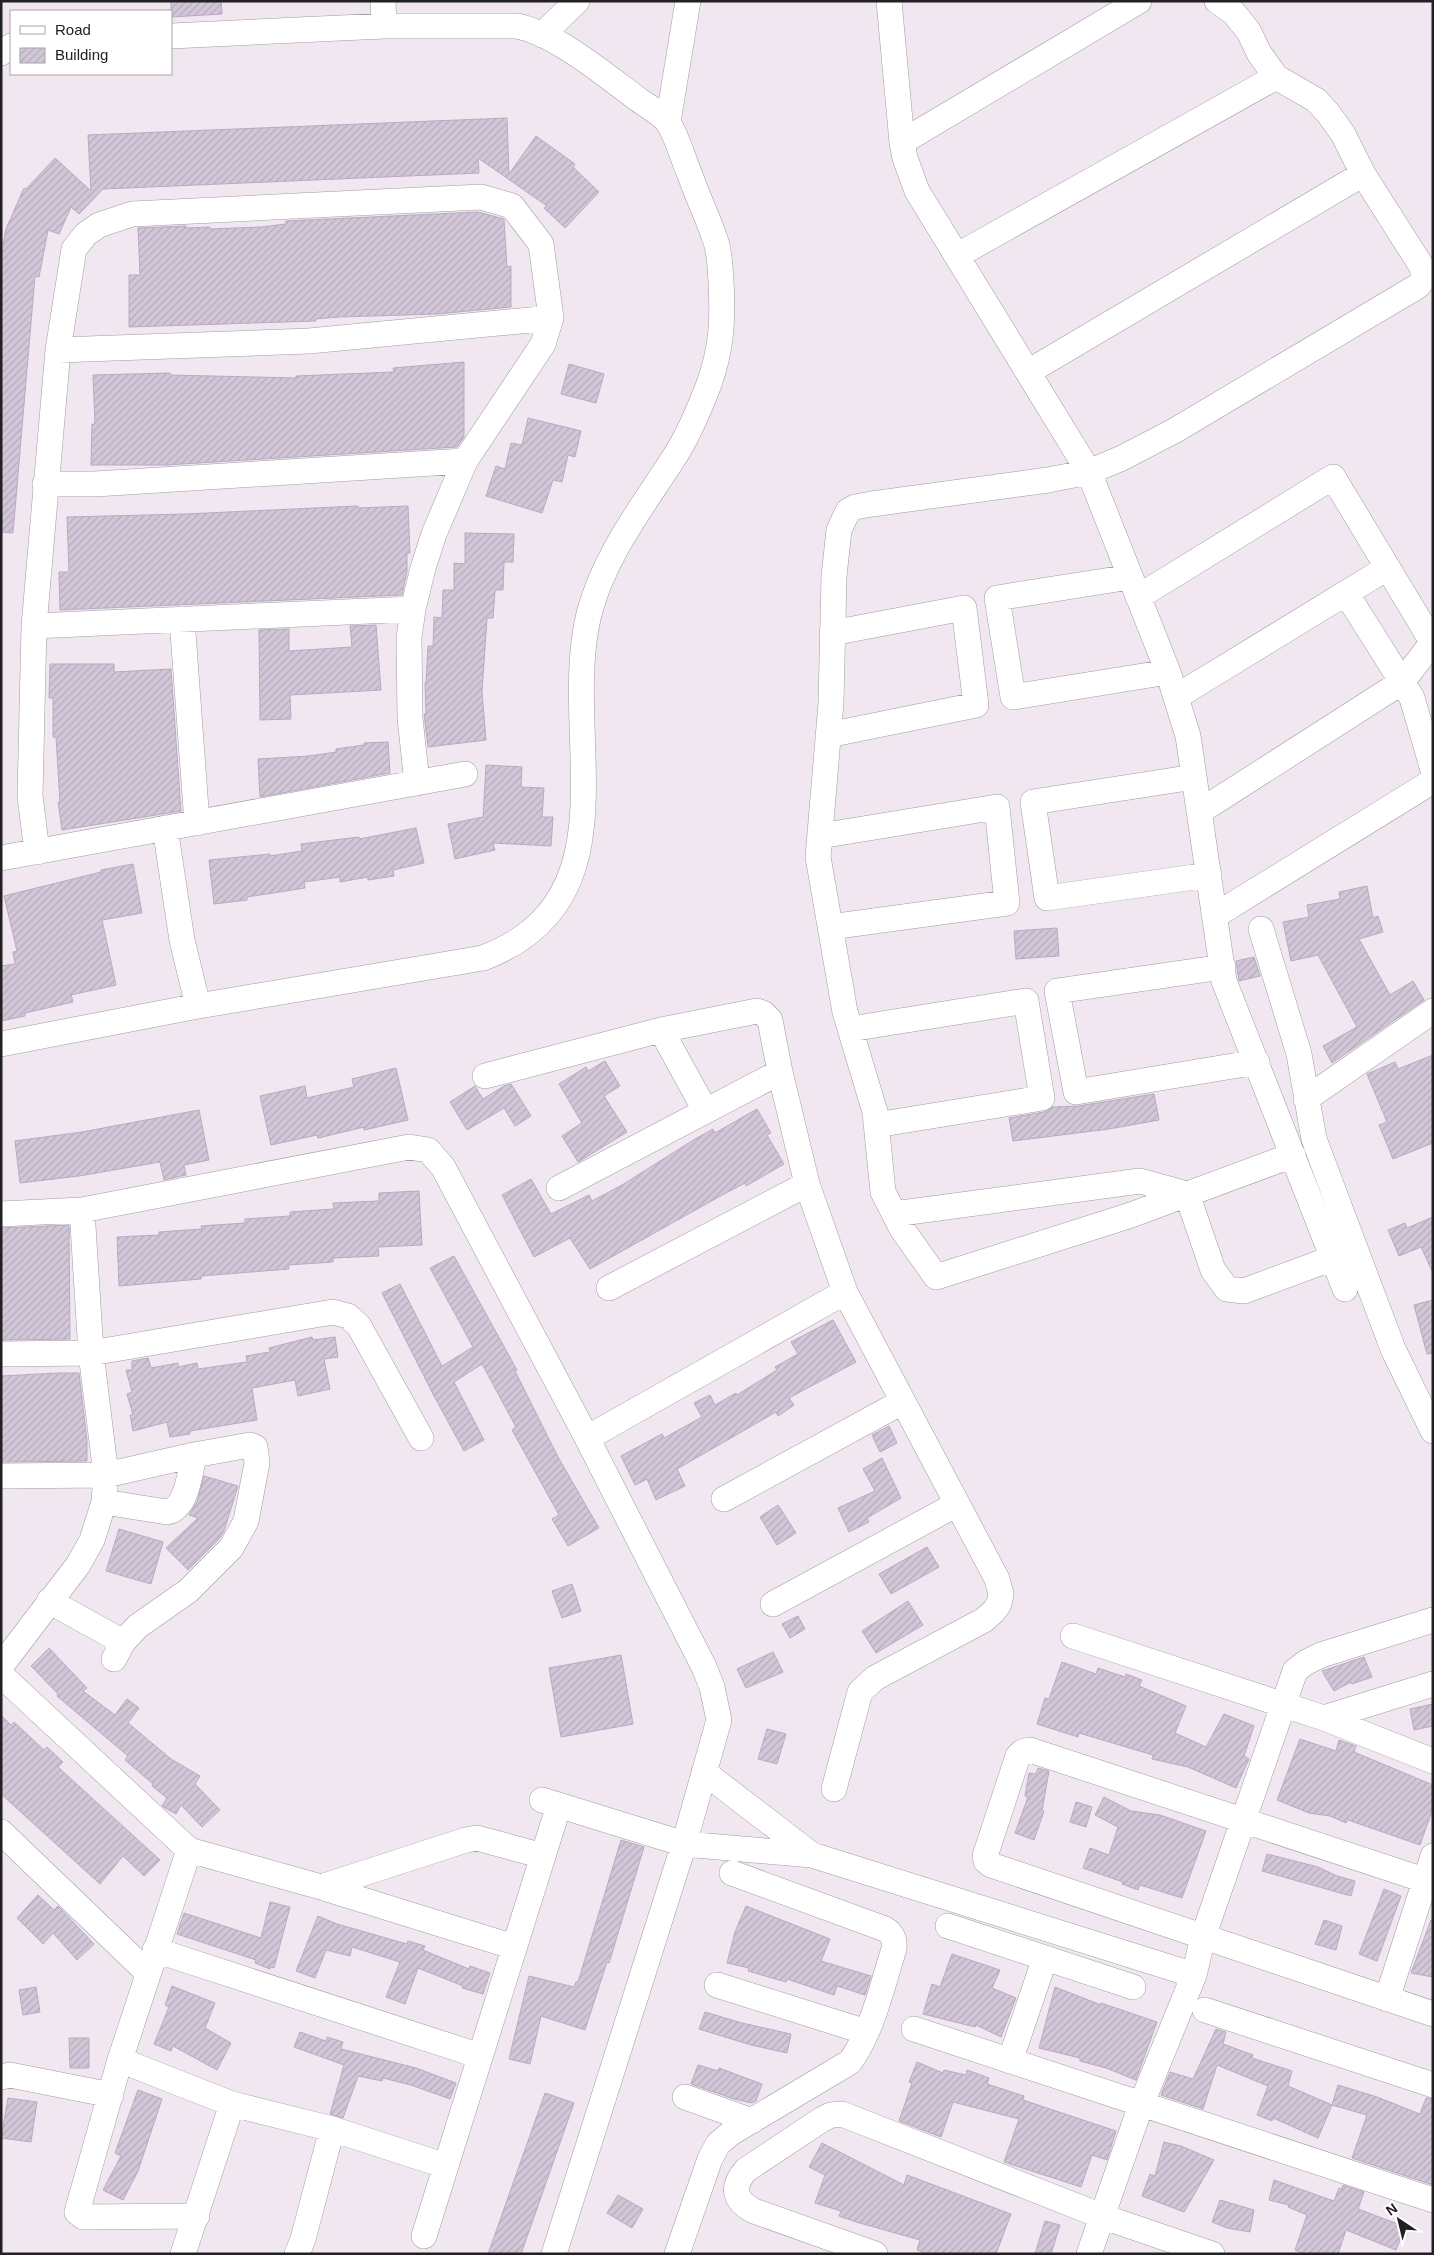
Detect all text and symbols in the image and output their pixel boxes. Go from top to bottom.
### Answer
legend [10,10,172,75]
text: Road [55,21,91,38]
text: Building [55,46,108,63]
north arrow [1374,2195,1424,2245]
text: N [1383,2200,1400,2219]

